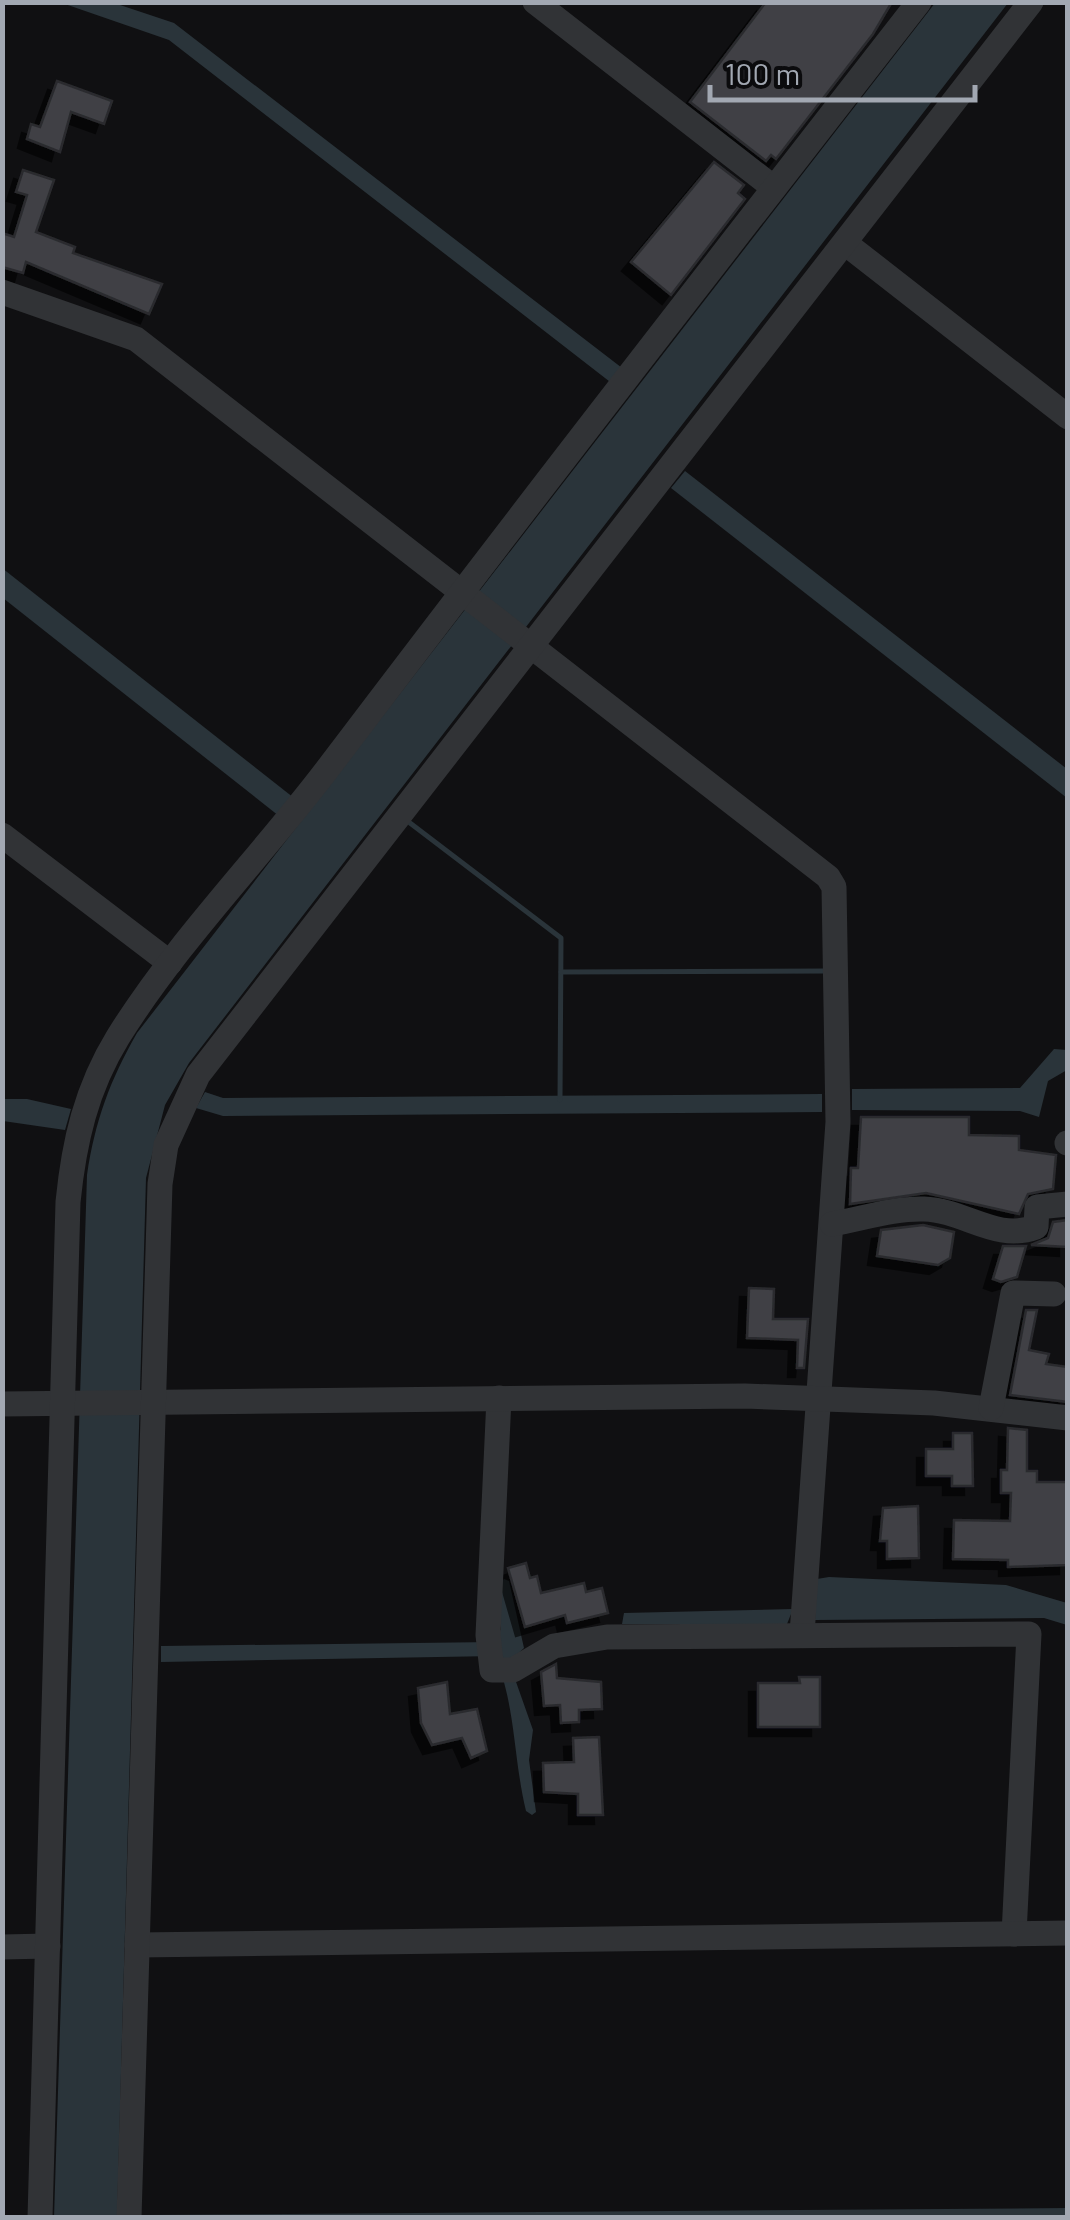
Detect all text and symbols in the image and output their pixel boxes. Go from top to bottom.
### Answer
scale bar [710,40,975,102]
text: 100 m [725,55,800,91]

